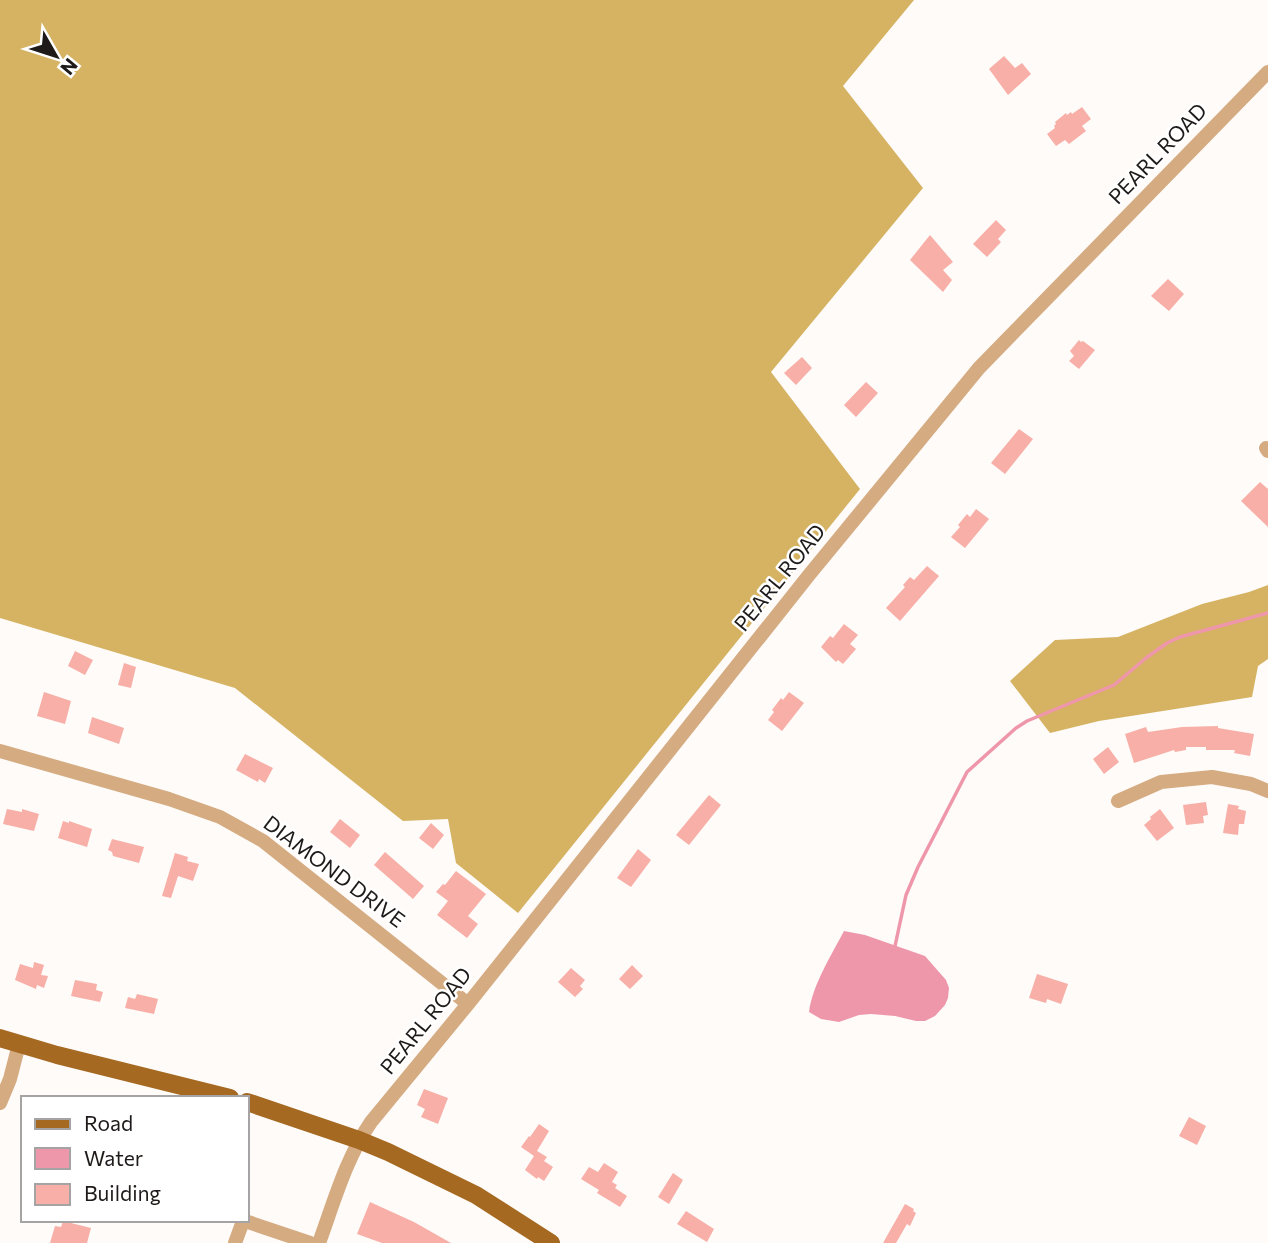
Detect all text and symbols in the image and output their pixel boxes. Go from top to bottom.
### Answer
north arrow [21,21,91,91]
text: N [56,54,83,80]
street label: PEARL ROAD [1103,97,1211,209]
street label: PEARL ROAD [728,518,830,636]
street label: DIAMOND DRIVE [259,810,410,932]
street label: PEARL ROAD [374,961,476,1079]
legend [21,1096,248,1222]
text: Road [84,1110,133,1135]
text: Water [84,1145,143,1170]
text: Building [84,1180,161,1205]

